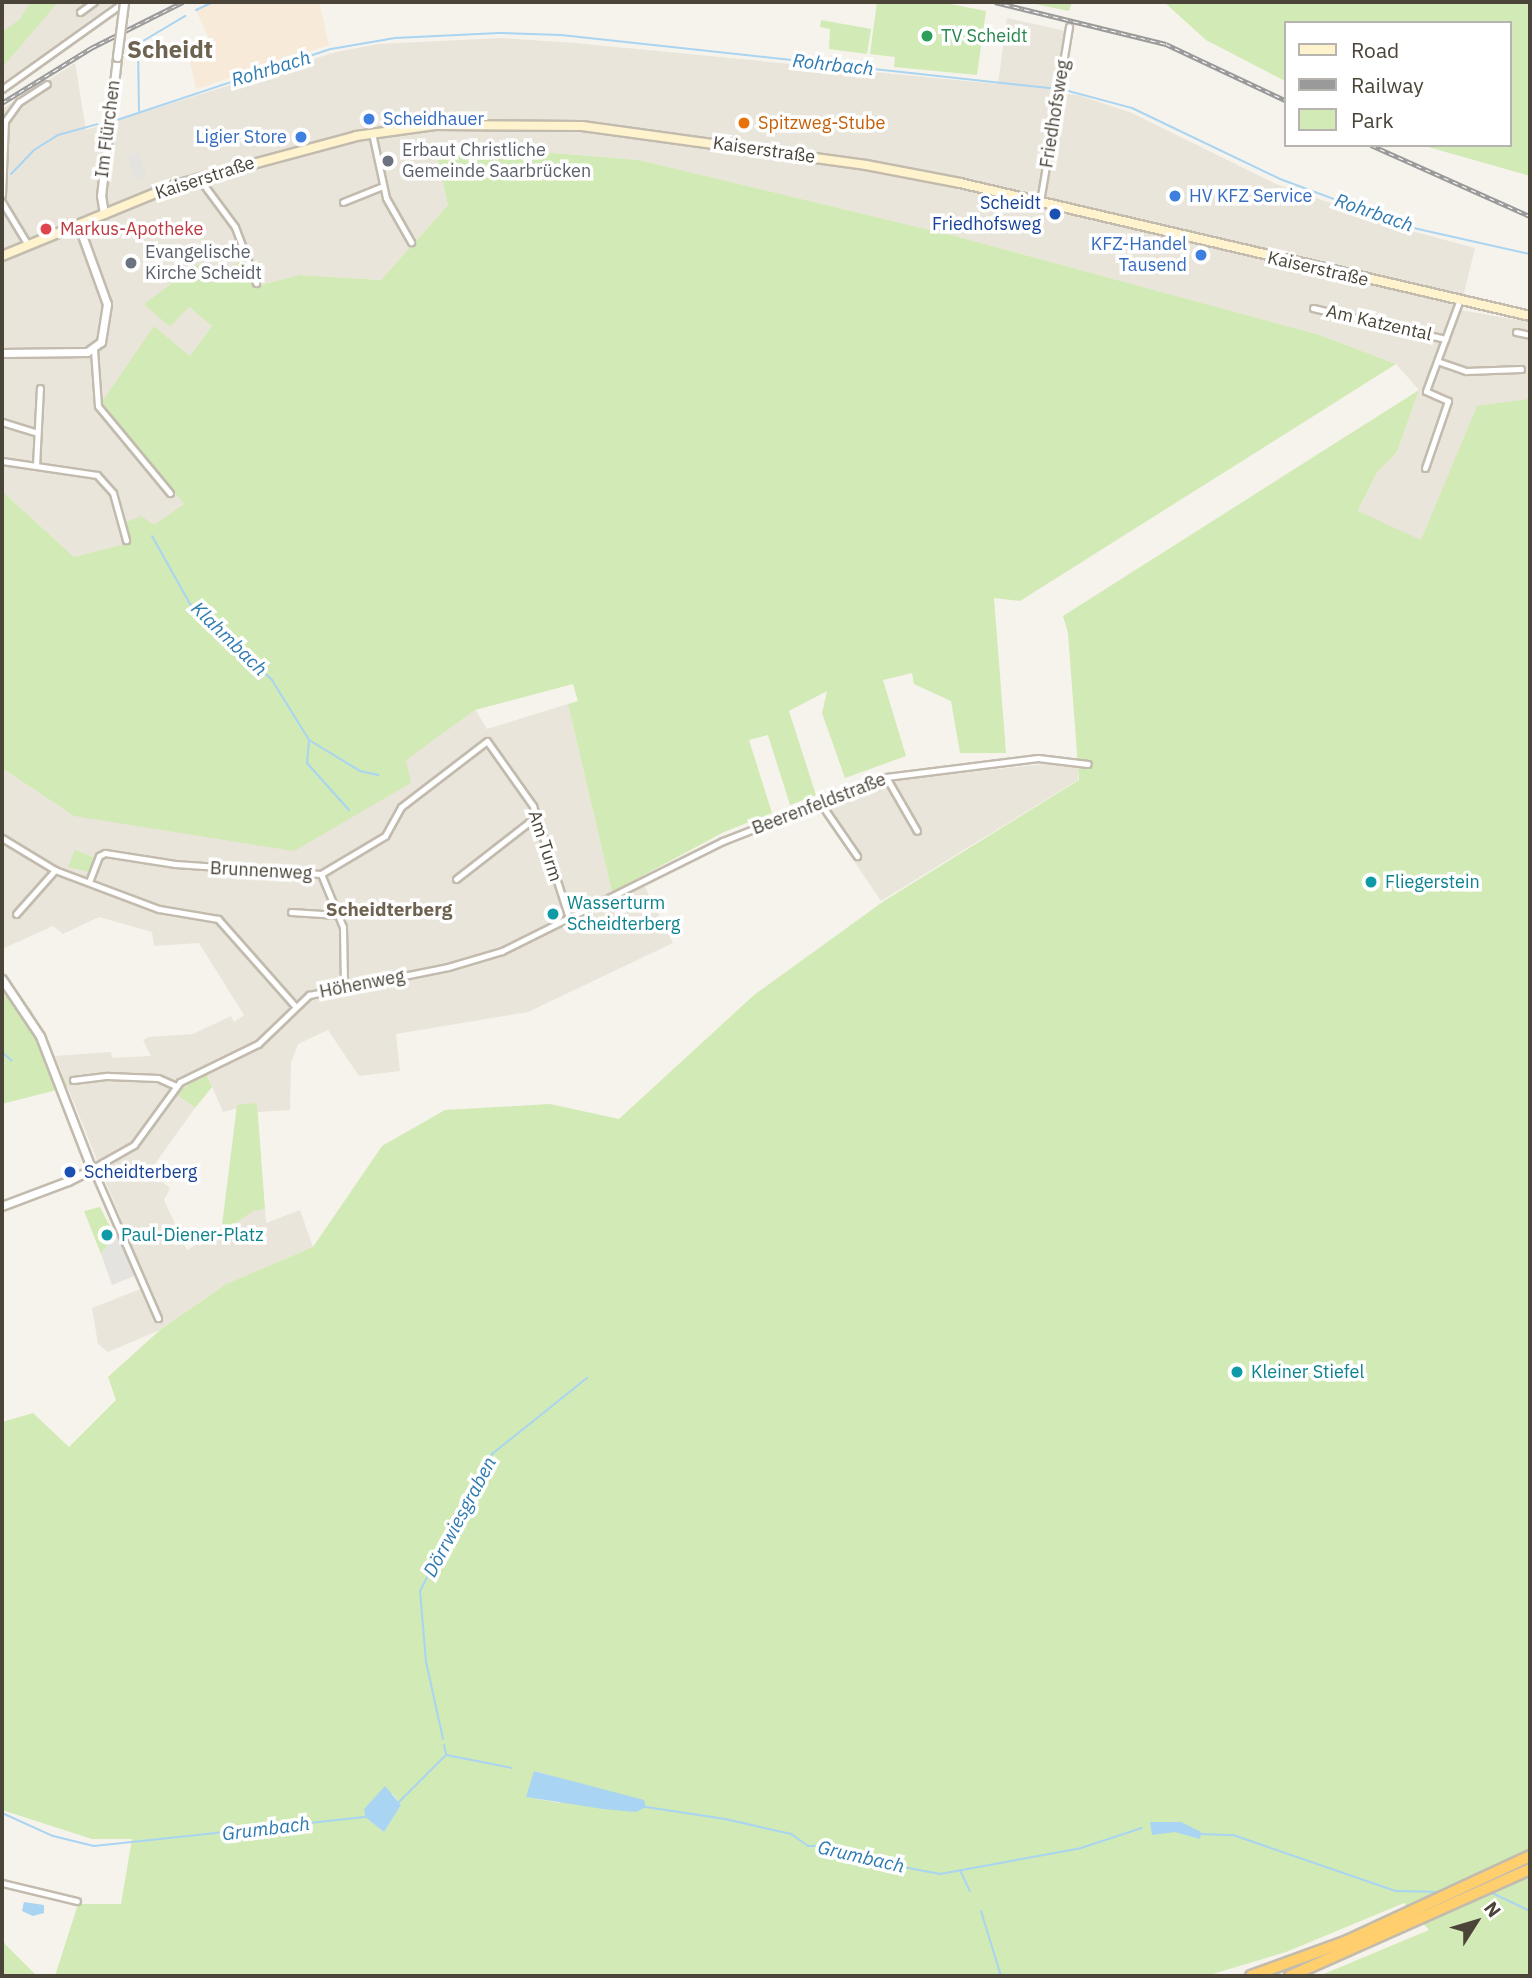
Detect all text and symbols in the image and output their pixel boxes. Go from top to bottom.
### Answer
legend [1284,21,1511,147]
place label: TV Scheidt [941,25,1027,47]
marker: TV Scheidt [919,28,935,44]
district label: Scheidt [127,36,213,64]
text: Road [1351,36,1399,64]
water label: Rohrbach [229,46,313,92]
water label: Rohrbach [791,49,875,81]
street label: Friedhofsweg [1036,59,1074,169]
text: Railway [1351,71,1424,99]
street label: Im Flürchen [91,79,125,179]
text: Park [1351,106,1394,134]
place label: Scheidhauer [383,108,484,130]
marker: Scheidhauer [361,111,377,127]
place label: Spitzweg-Stube [758,112,885,134]
marker: Spitzweg-Stube [736,115,752,131]
place label: Ligier Store [196,126,287,148]
marker: Ligier Store [293,129,309,145]
street label: Kaiserstraße [711,132,817,168]
place label: Erbaut Christliche Gemeinde Saarbrücken [402,140,591,182]
street label: Kaiserstraße [153,152,257,204]
marker: Erbaut Christliche Gemeinde Saarbrücken [380,153,396,169]
place label: HV KFZ Service [1189,185,1312,207]
marker: HV KFZ Service [1167,188,1183,204]
water label: Rohrbach [1332,189,1416,237]
place label: Scheidt Friedhofsweg [932,193,1041,235]
marker: Scheidt Friedhofsweg [1047,206,1063,222]
place label: Markus-Apotheke [60,218,203,240]
marker: Markus-Apotheke [38,221,54,237]
place label: KFZ-Handel Tausend [1091,234,1187,276]
place label: Evangelische Kirche Scheidt [145,242,262,284]
marker: KFZ-Handel Tausend [1193,247,1209,263]
street label: Kaiserstraße [1265,247,1371,291]
marker: Evangelische Kirche Scheidt [123,255,139,271]
street label: Am Katzental [1324,300,1434,346]
water label: Klahmbach [186,597,272,681]
street label: Beerenfeldstraße [749,769,889,839]
street label: Am Turm [523,808,567,884]
street label: Brunnenweg [209,858,313,884]
place label: Fliegerstein [1385,871,1480,893]
marker: Fliegerstein [1363,874,1379,890]
place label: Wasserturm Scheidterberg [567,893,680,936]
district label: Scheidterberg [326,899,452,921]
marker: Wasserturm Scheidterberg [545,906,561,922]
street label: Höhenweg [318,965,406,1003]
place label: Scheidterberg [84,1161,197,1183]
marker: Scheidterberg [62,1164,78,1180]
place label: Paul-Diener-Platz [121,1224,264,1246]
marker: Paul-Diener-Platz [99,1227,115,1243]
place label: Kleiner Stiefel [1251,1361,1364,1383]
marker: Kleiner Stiefel [1229,1364,1245,1380]
water label: Dörrwiesgraben [419,1453,501,1581]
water label: Grumbach [221,1812,311,1846]
water label: Grumbach [815,1836,907,1878]
north arrow [1441,1887,1511,1957]
text: N [1479,1897,1506,1922]

